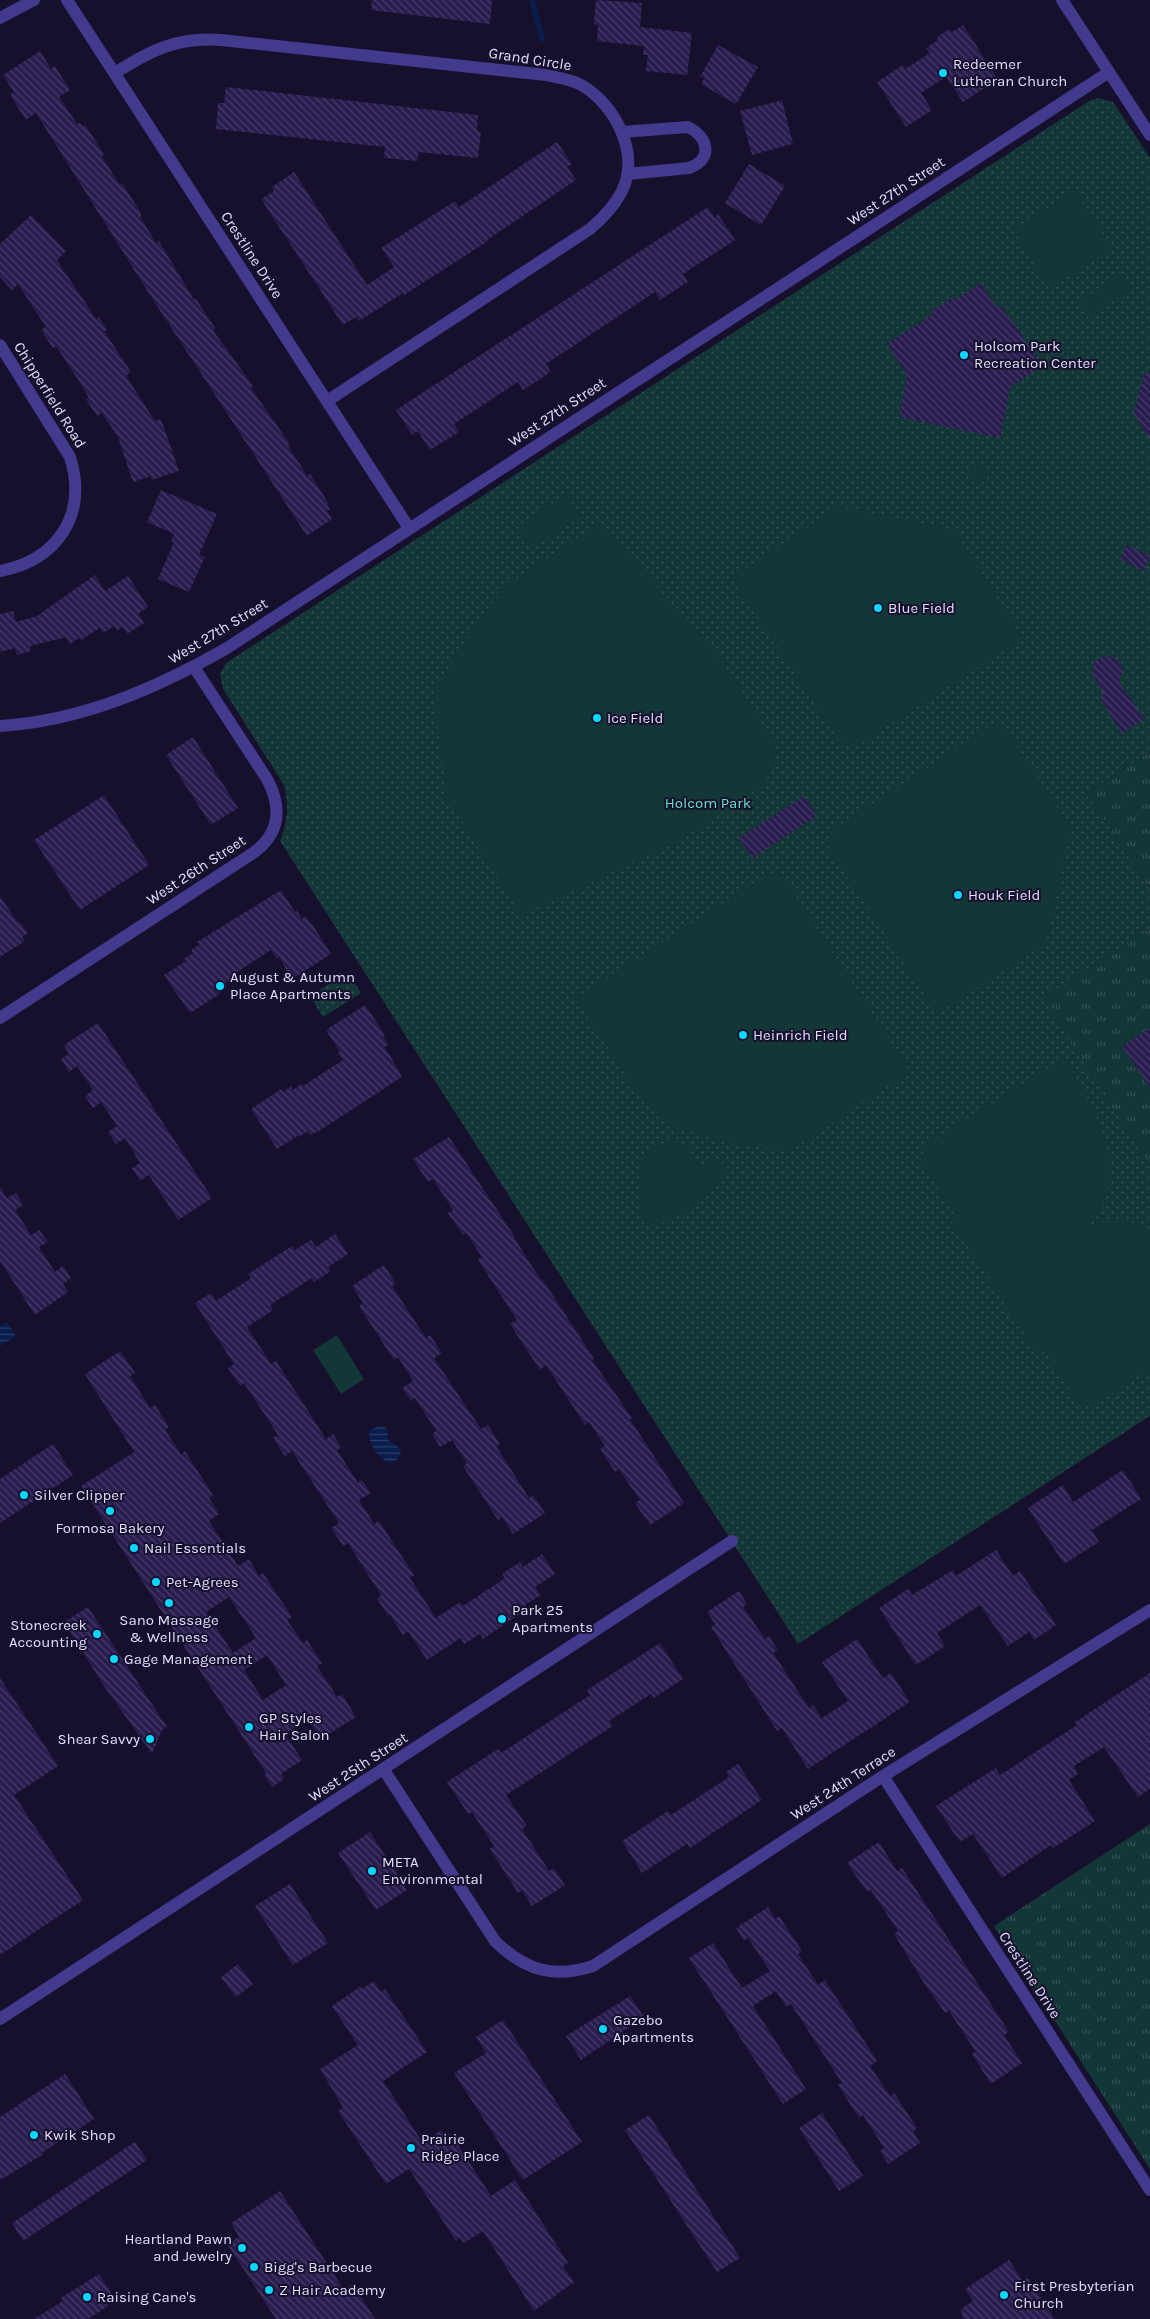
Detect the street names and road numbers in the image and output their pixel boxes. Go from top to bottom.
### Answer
street label: Grand Circle [487,44,573,74]
street label: West 27th Street [844,153,949,229]
street label: Crestline Drive [217,208,287,302]
street label: Chipperfield Road [10,339,90,451]
street label: West 27th Street [505,374,610,450]
street label: West 27th Street [165,594,271,668]
street label: West 26th Street [143,831,249,909]
street label: West 25th Street [305,1728,411,1806]
street label: West 24th Terrace [787,1742,899,1824]
street label: Crestline Drive [995,1928,1065,2022]

